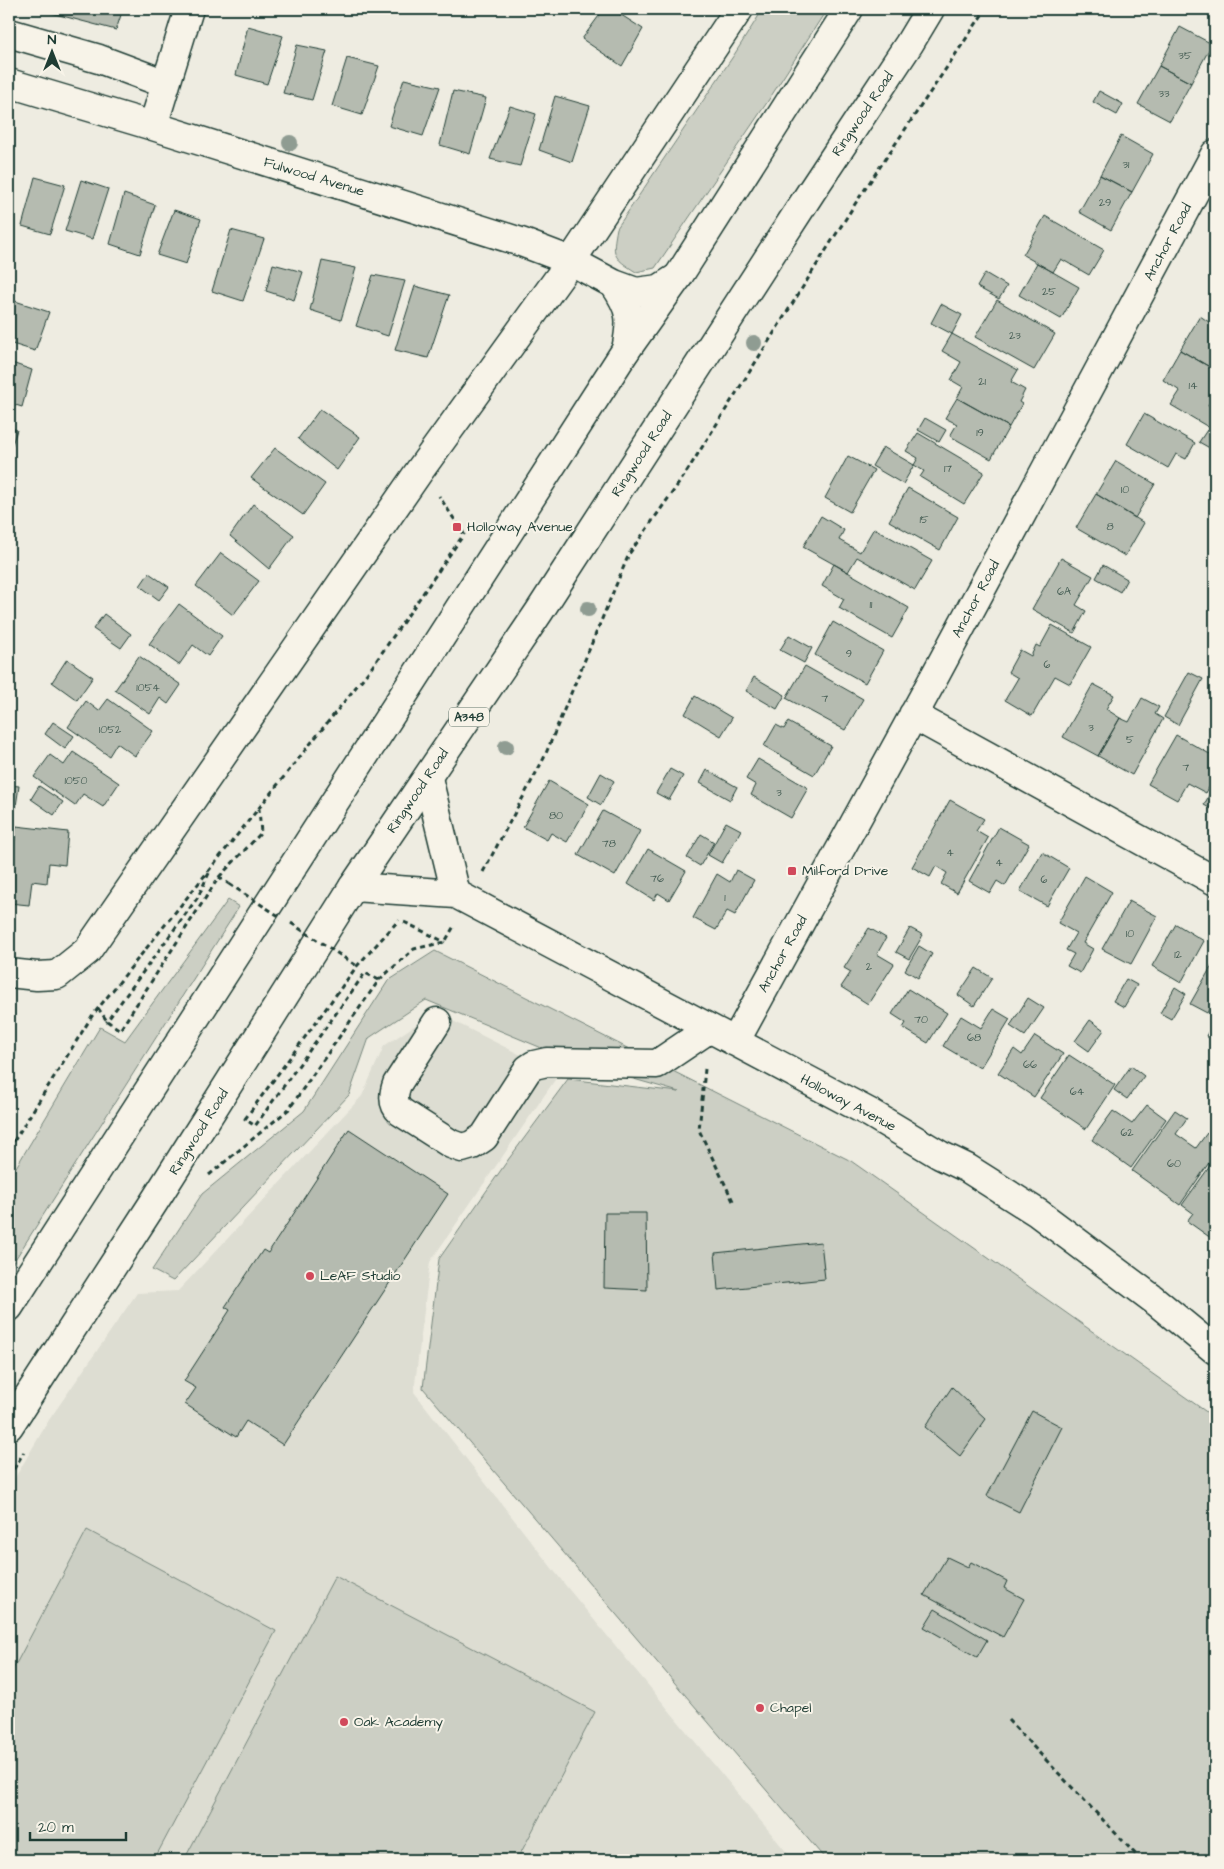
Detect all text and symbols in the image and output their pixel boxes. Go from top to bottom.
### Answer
north arrow [28,28,78,78]
text: N [48,30,57,50]
house number: 35 [1178,48,1192,63]
street label: Ringwood Road [827,68,899,160]
house number: 33 [1158,86,1170,101]
street label: Fulwood Avenue [261,152,367,202]
house number: 31 [1122,157,1130,172]
house number: 29 [1099,195,1111,210]
street label: Anchor Road [1139,200,1197,284]
house number: 25 [1042,284,1056,299]
house number: 23 [1009,328,1021,343]
house number: 21 [978,374,986,389]
house number: 14 [1189,378,1198,393]
street label: Ringwood Road [607,407,677,501]
house number: 19 [976,425,984,440]
house number: 17 [944,461,952,476]
house number: 10 [1121,482,1129,497]
house number: 15 [919,512,929,527]
place label: Holloway Avenue [467,517,573,537]
house number: 8 [1106,519,1114,534]
marker: Holloway Avenue [451,521,463,533]
street label: Anchor Road [947,557,1005,641]
house number: 6A [1057,584,1071,599]
house number: 11 [870,597,873,612]
house number: 9 [846,646,852,661]
house number: 6 [1044,657,1051,672]
house number: 1054 [136,680,160,695]
house number: 7 [822,691,829,706]
road number: A348 [449,708,489,726]
house number: 3 [1088,720,1094,735]
house number: 1052 [99,722,122,737]
house number: 5 [1126,732,1134,747]
street label: Ringwood Road [382,745,454,837]
house number: 7 [1183,760,1190,775]
house number: 1050 [64,773,88,788]
house number: 3 [776,785,782,800]
house number: 80 [549,808,563,823]
house number: 78 [602,836,616,851]
house number: 4 [946,845,954,860]
house number: 4 [995,855,1003,870]
place label: Milford Drive [802,861,889,881]
marker: Milford Drive [786,865,798,877]
house number: 76 [650,871,664,886]
house number: 6 [1041,872,1048,887]
house number: 1 [724,890,726,905]
street label: Anchor Road [754,912,812,996]
house number: 10 [1126,926,1134,941]
house number: 12 [1174,947,1183,962]
house number: 2 [866,959,873,974]
house number: 70 [914,1012,928,1027]
house number: 68 [967,1030,981,1045]
house number: 66 [1023,1057,1037,1072]
street label: Holloway Avenue [797,1069,900,1137]
house number: 64 [1070,1084,1085,1099]
street label: Ringwood Road [164,1085,234,1179]
house number: 62 [1120,1125,1134,1140]
house number: 60 [1167,1156,1181,1171]
place label: LeAF Studio [320,1266,401,1286]
marker: LeAF Studio [304,1270,316,1282]
place label: Chapel [770,1698,812,1718]
marker: Chapel [754,1702,766,1714]
place label: Oak Academy [354,1712,443,1732]
marker: Oak Academy [338,1716,350,1728]
scale bar [30,1809,126,1841]
text: 20 m [38,1817,74,1838]

